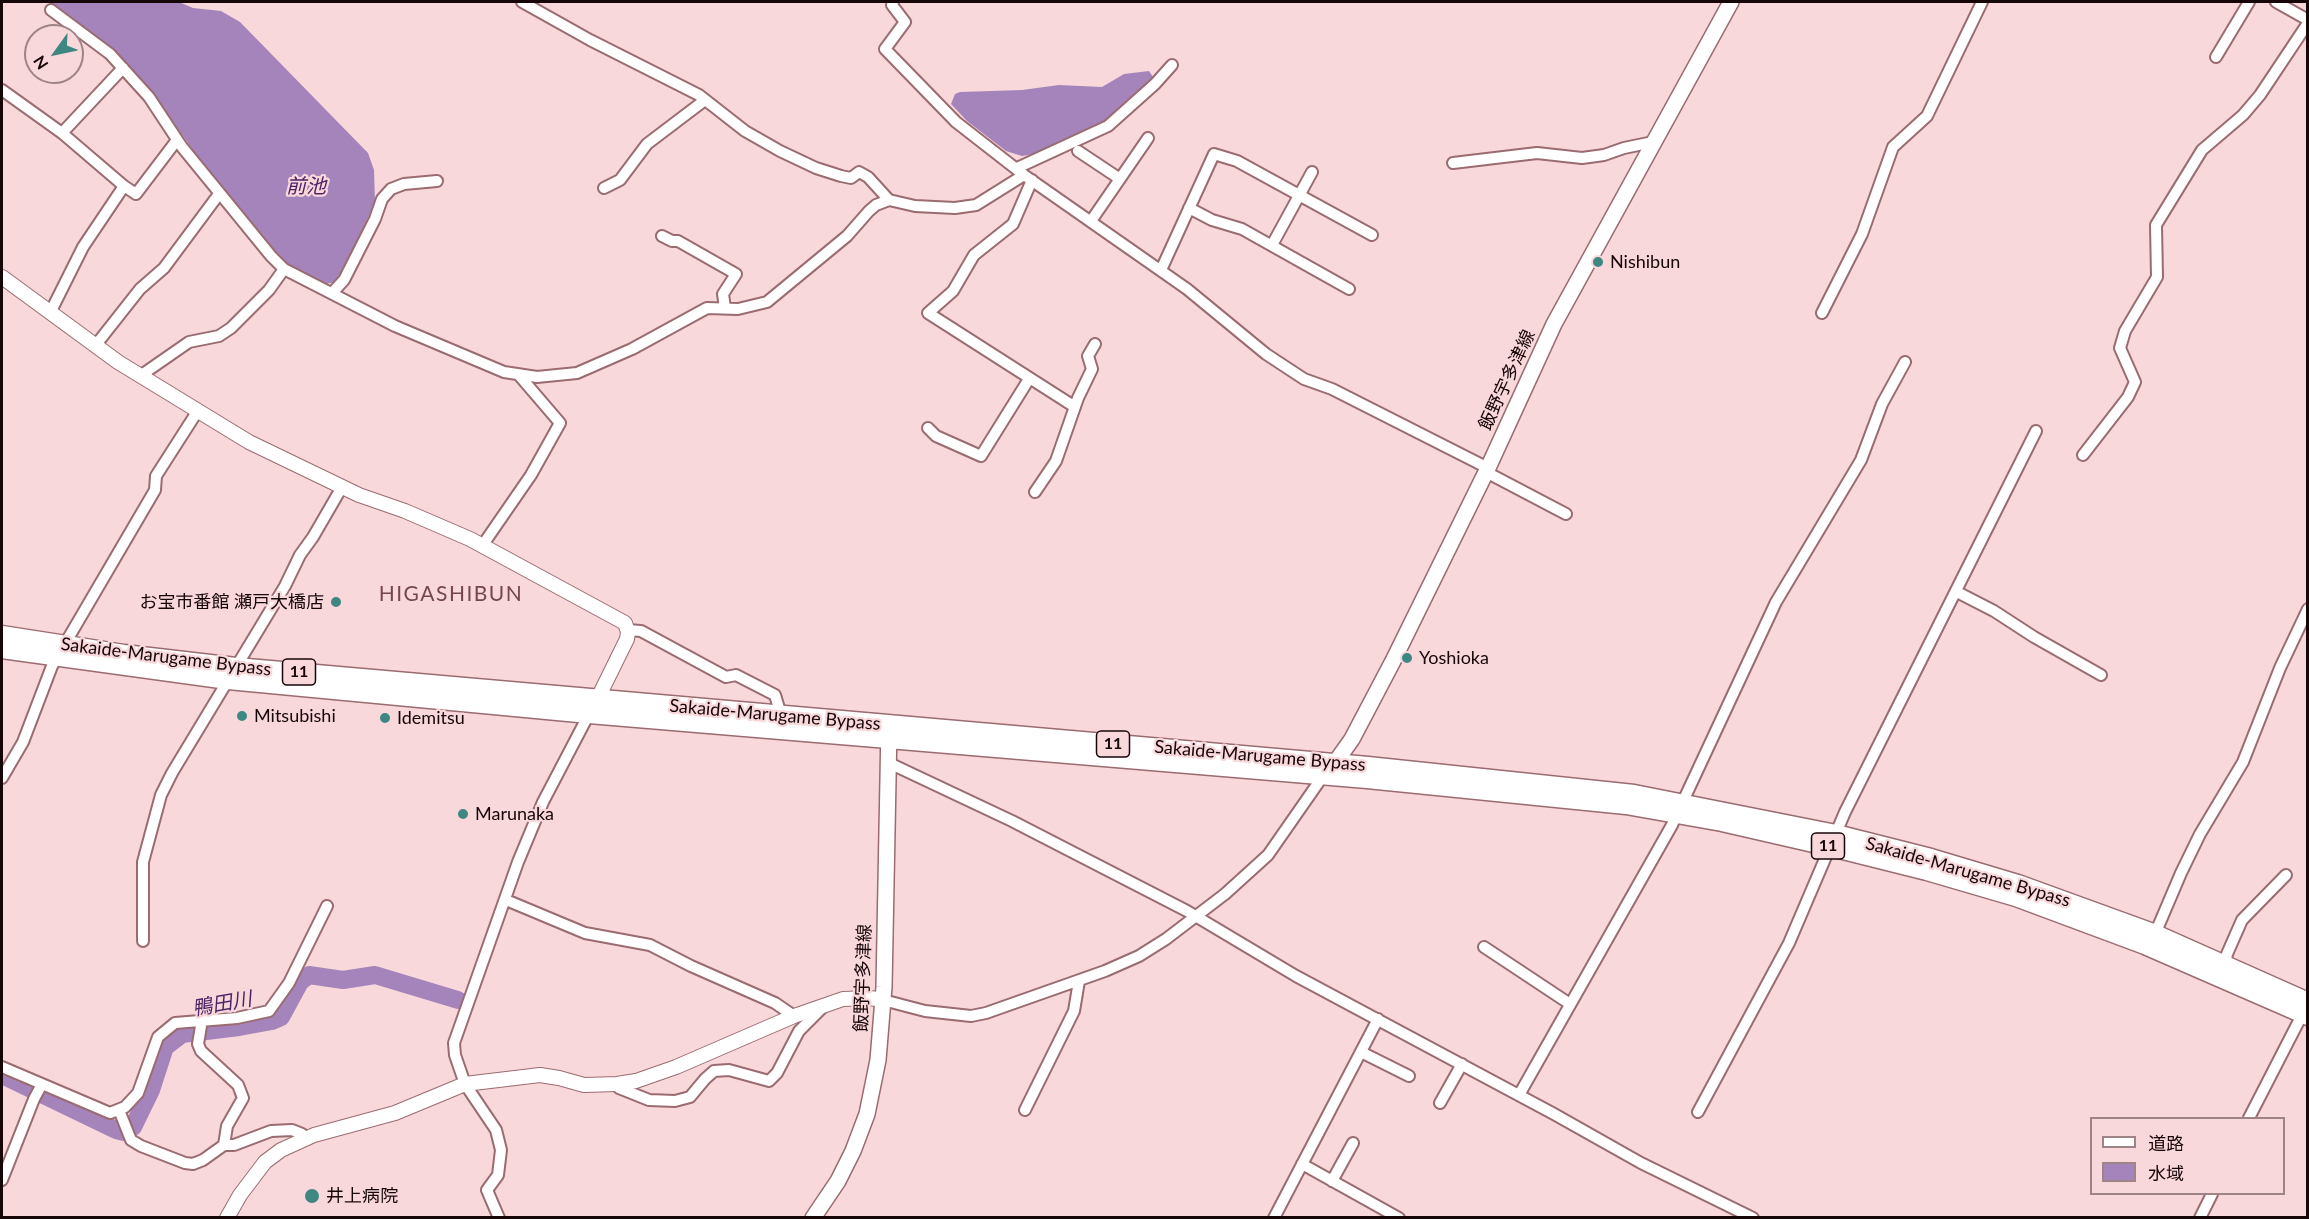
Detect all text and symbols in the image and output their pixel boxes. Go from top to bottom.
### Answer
north arrow [24,24,84,84]
text: N [29,53,51,73]
water label: 前池 [286,175,326,199]
place label: Nishibun [1610,251,1680,273]
marker: Nishibun [1591,255,1605,269]
street label: 飯野宇多津線 [1474,326,1540,434]
district label: HIGASHIBUN [379,581,523,607]
place label: お宝市番館 瀬戸大橋店 [139,591,324,613]
marker: お宝市番館 瀬戸大橋店 [329,595,343,609]
street label: Sakaide-Marugame Bypass [60,633,272,681]
place label: Yoshioka [1419,647,1489,669]
marker: Yoshioka [1400,651,1414,665]
road number: 11 [282,659,316,685]
street label: Sakaide-Marugame Bypass [669,695,881,735]
place label: Mitsubishi [254,705,336,727]
place label: Idemitsu [397,707,465,729]
marker: Mitsubishi [235,709,249,723]
marker: Idemitsu [378,711,392,725]
road number: 11 [1096,731,1130,757]
street label: Sakaide-Marugame Bypass [1154,736,1366,776]
place label: Marunaka [475,803,554,825]
marker: Marunaka [456,807,470,821]
street label: Sakaide-Marugame Bypass [1863,832,2073,912]
road number: 11 [1812,833,1844,859]
street label: 飯野宇多津線 [850,924,876,1032]
water label: 鴨田川 [190,987,254,1021]
legend [2090,1117,2285,1195]
text: 道路 [2148,1132,2184,1154]
text: 水域 [2148,1162,2184,1184]
place label: 井上病院 [326,1185,398,1207]
marker: 井上病院 [303,1187,321,1205]

